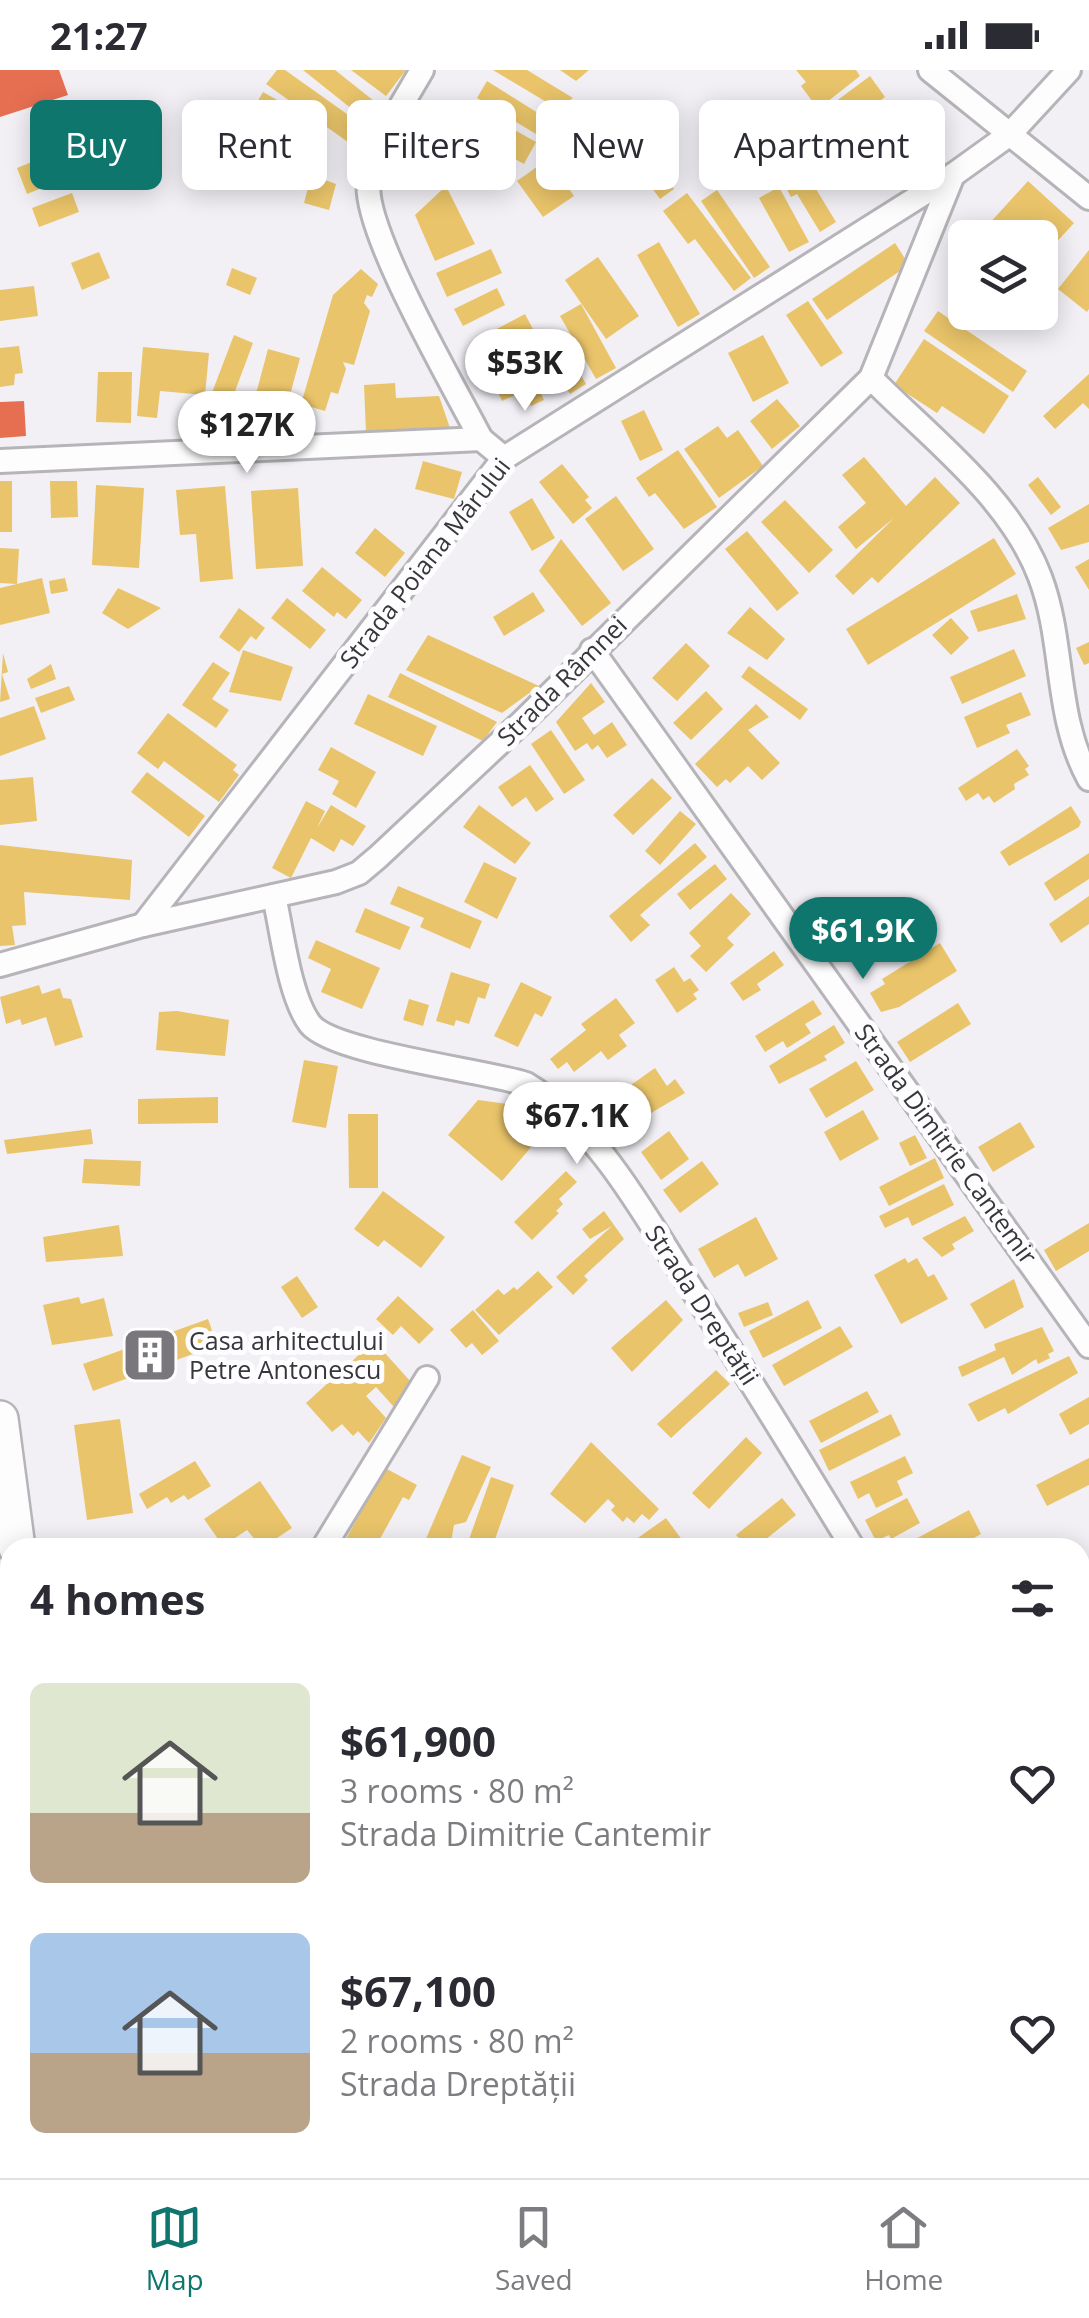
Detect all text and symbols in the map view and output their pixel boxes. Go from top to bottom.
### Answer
text: 21:27 [50,9,148,61]
chip: Buy [30,100,162,190]
chip: Rent [182,100,327,190]
chip: Filters [347,100,516,190]
chip: New [536,100,679,190]
chip: Apartment [699,100,945,190]
map controls [948,220,1058,330]
button: layers [948,220,1058,330]
pin: $53K [466,329,584,414]
text: $53K [487,340,563,383]
pin: $127K [177,391,317,476]
text: $127K [200,402,294,445]
street label: Strada Poiana Mărului [331,450,517,675]
street label: Strada Râmnei [489,608,634,753]
pin: $61.9K [782,897,944,982]
text: $61.9K [811,908,915,951]
street label: Strada Dimitrie Cantemir [848,1016,1046,1271]
pin: $67.1K [496,1082,658,1167]
text: $67.1K [525,1093,629,1136]
street label: Strada Dreptății [638,1218,767,1391]
place label: Casa arhitectului Petre Antonescu [189,1323,384,1386]
building icon: Casa arhitectului Petre Antonescu [120,1325,180,1385]
text: 4 homes [30,1570,205,1627]
icon: filters [1005,1571,1060,1626]
text: $61,900 [340,1712,496,1769]
icon: home [110,1723,230,1843]
icon: heart [1005,1756,1060,1811]
text: 3 rooms · 80 m² [340,1769,574,1812]
text: Strada Dimitrie Cantemir [340,1812,711,1855]
text: $67,100 [340,1962,496,2019]
icon: home [110,1973,230,2093]
icon: heart [1005,2006,1060,2061]
text: 2 rooms · 80 m² [340,2019,574,2062]
text: Strada Dreptății [340,2062,576,2105]
tab: Map [146,2200,204,2298]
tab: Saved [495,2200,573,2298]
tab: Home [864,2200,943,2298]

